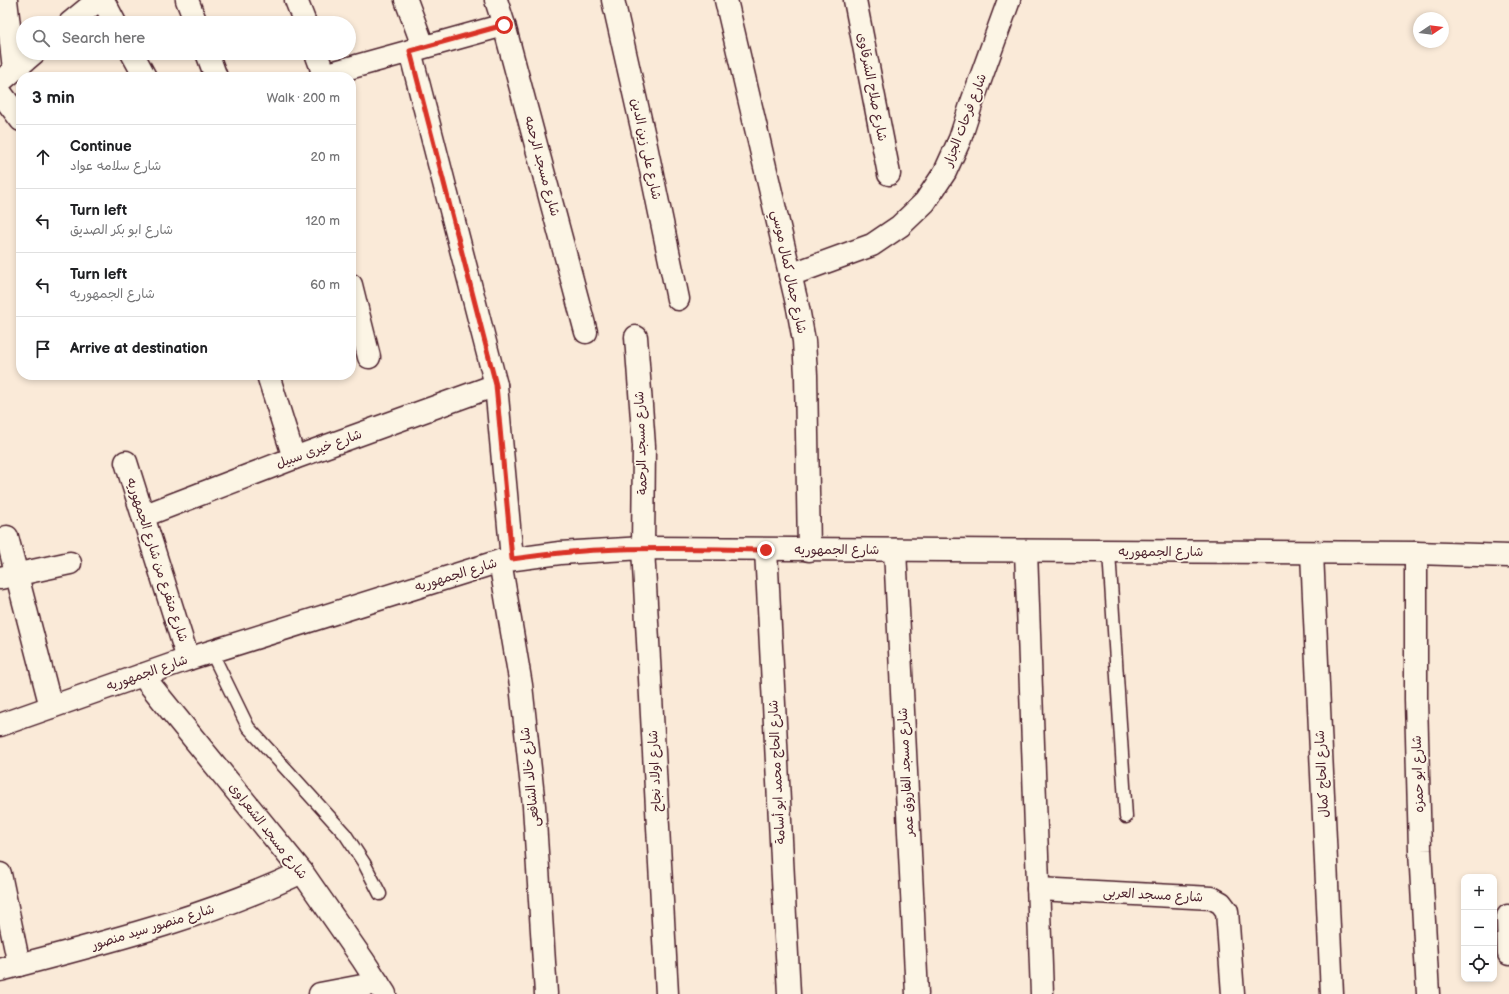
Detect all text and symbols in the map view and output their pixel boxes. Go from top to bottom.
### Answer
north arrow [1413,12,1449,48]
search box [16,16,356,60]
route start [495,16,513,34]
icon: search [30,27,52,49]
text: Search here [62,29,145,48]
street label: شارع صلاح الشرقاوى [853,31,890,143]
street label: شارع فرحات الجزار [940,71,991,170]
text: 3 min [32,88,75,108]
text: Walk · 200 m [267,90,340,106]
street label: شارع على زين الدين [626,97,665,201]
street label: شارع مسجد الرحمه [520,114,563,218]
text: Continue [70,137,132,156]
icon: ahead [32,146,54,168]
text: 20 m [310,149,340,165]
text: شارع سلامه عواد [70,158,161,174]
text: Turn left [70,201,127,220]
street label: شارع جمال كمال موسي [765,209,810,336]
icon: left [32,210,54,232]
text: 120 m [305,213,340,229]
text: شارع ابو بكر الصديق [70,222,173,238]
text: Turn left [70,265,127,284]
icon: left [32,274,54,296]
text: 60 m [310,277,340,293]
text: شارع الجمهوريه [70,286,155,302]
icon: arrive [32,338,54,360]
text: Arrive at destination [70,339,208,358]
street label: شارع مسجد الرحمة [631,391,652,495]
street label: شارع خيرى سبيل [274,426,365,473]
street label: شارع متفرع من شارع الجمهوريه [122,476,191,644]
route end [757,541,775,559]
street label: شارع الجمهوريه [795,542,879,559]
street label: شارع الجمهوريه [1119,544,1203,561]
street label: شارع الجمهوريه [413,555,499,596]
street label: شارع الجمهوريه [104,652,190,695]
street label: شارع الحاج محمد ابو أسامة [765,699,790,845]
street label: شارع مسجد الفاروق عمر [895,707,918,838]
street label: شارع خالد الشافعى [517,726,544,828]
street label: شارع اولاد نجاح [645,730,666,812]
street label: شارع الحاج كمال [1312,730,1333,818]
street label: شارع ابو حمزه [1409,735,1428,813]
street label: شارع مسجد الشعراوى [225,780,311,883]
map controls [1461,874,1497,982]
button: + [1461,874,1497,910]
street label: شارع مسجد العربى [1103,884,1203,907]
street label: شارع منصور سيد منصور [89,901,217,955]
button: − [1461,910,1497,946]
button: locate [1461,946,1497,982]

